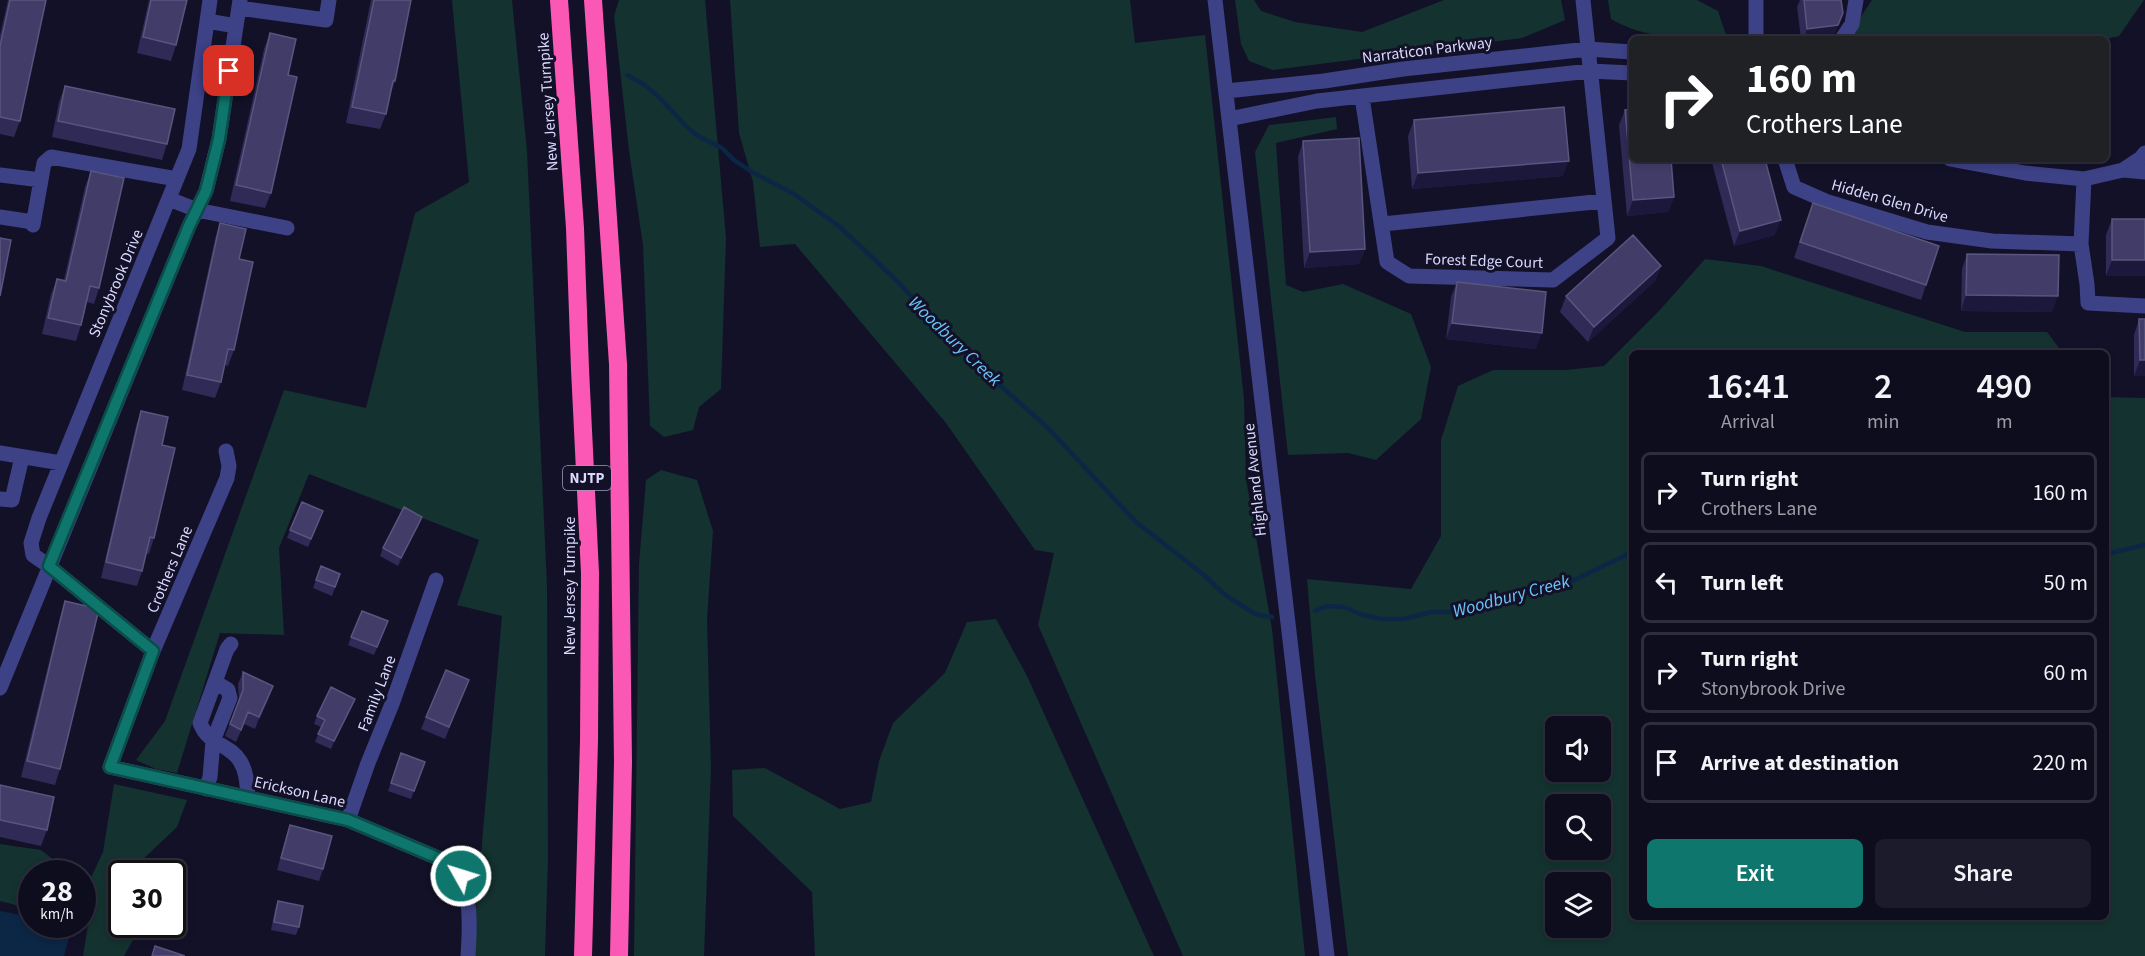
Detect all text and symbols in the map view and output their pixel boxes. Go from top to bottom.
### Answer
street label: Narraticon Parkway [1361,31,1494,69]
street label: New Jersey Turnpike [532,32,564,172]
pin [203,45,254,96]
text: 160 m [1746,49,1857,109]
icon: arrive [212,54,245,87]
icon: right [1647,60,1725,138]
text: Crothers Lane [1746,105,1903,144]
street label: Hidden Glen Drive [1829,174,1951,228]
street label: Stonybrook Drive [83,226,149,341]
street label: Forest Edge Court [1424,248,1544,274]
water label: Woodbury Creek [903,291,1007,392]
text: 16:41 [1706,361,1790,412]
text: 2 [1874,361,1892,412]
text: 490 [1976,361,2032,412]
text: Arrival [1721,408,1775,436]
text: min [1867,408,1899,436]
text: m [1996,408,2012,436]
street label: Highland Avenue [1238,422,1272,537]
text: Turn right [1701,463,1798,495]
road number: NJTP [563,466,611,490]
icon: right [1650,476,1683,509]
text: 160 m [2033,477,2088,509]
text: Crothers Lane [1701,495,1817,523]
street label: New Jersey Turnpike [559,517,581,655]
street label: Crothers Lane [142,522,198,616]
icon: left [1650,566,1683,599]
text: Turn left [1701,567,1783,599]
text: 50 m [2043,567,2088,599]
water label: Woodbury Creek [1450,569,1573,624]
text: Turn right [1701,643,1798,675]
street label: Family Lane [352,652,402,735]
icon: right [1650,656,1683,689]
text: 60 m [2043,657,2088,689]
text: Stonybrook Drive [1701,675,1846,703]
map controls [1545,716,1611,938]
button: sound [1545,716,1611,782]
icon: arrive [1650,746,1683,779]
text: Arrive at destination [1701,747,1899,779]
text: 220 m [2033,747,2088,779]
street label: Erickson Lane [252,771,348,813]
button: search [1545,794,1611,860]
button: Exit [1647,839,1863,908]
button: Share [1875,839,2091,908]
position arrow [429,844,493,908]
speed limit sign: 30 [108,860,186,938]
text: 28 [41,870,73,913]
button: layers [1545,872,1611,938]
text: km/h [40,904,74,925]

